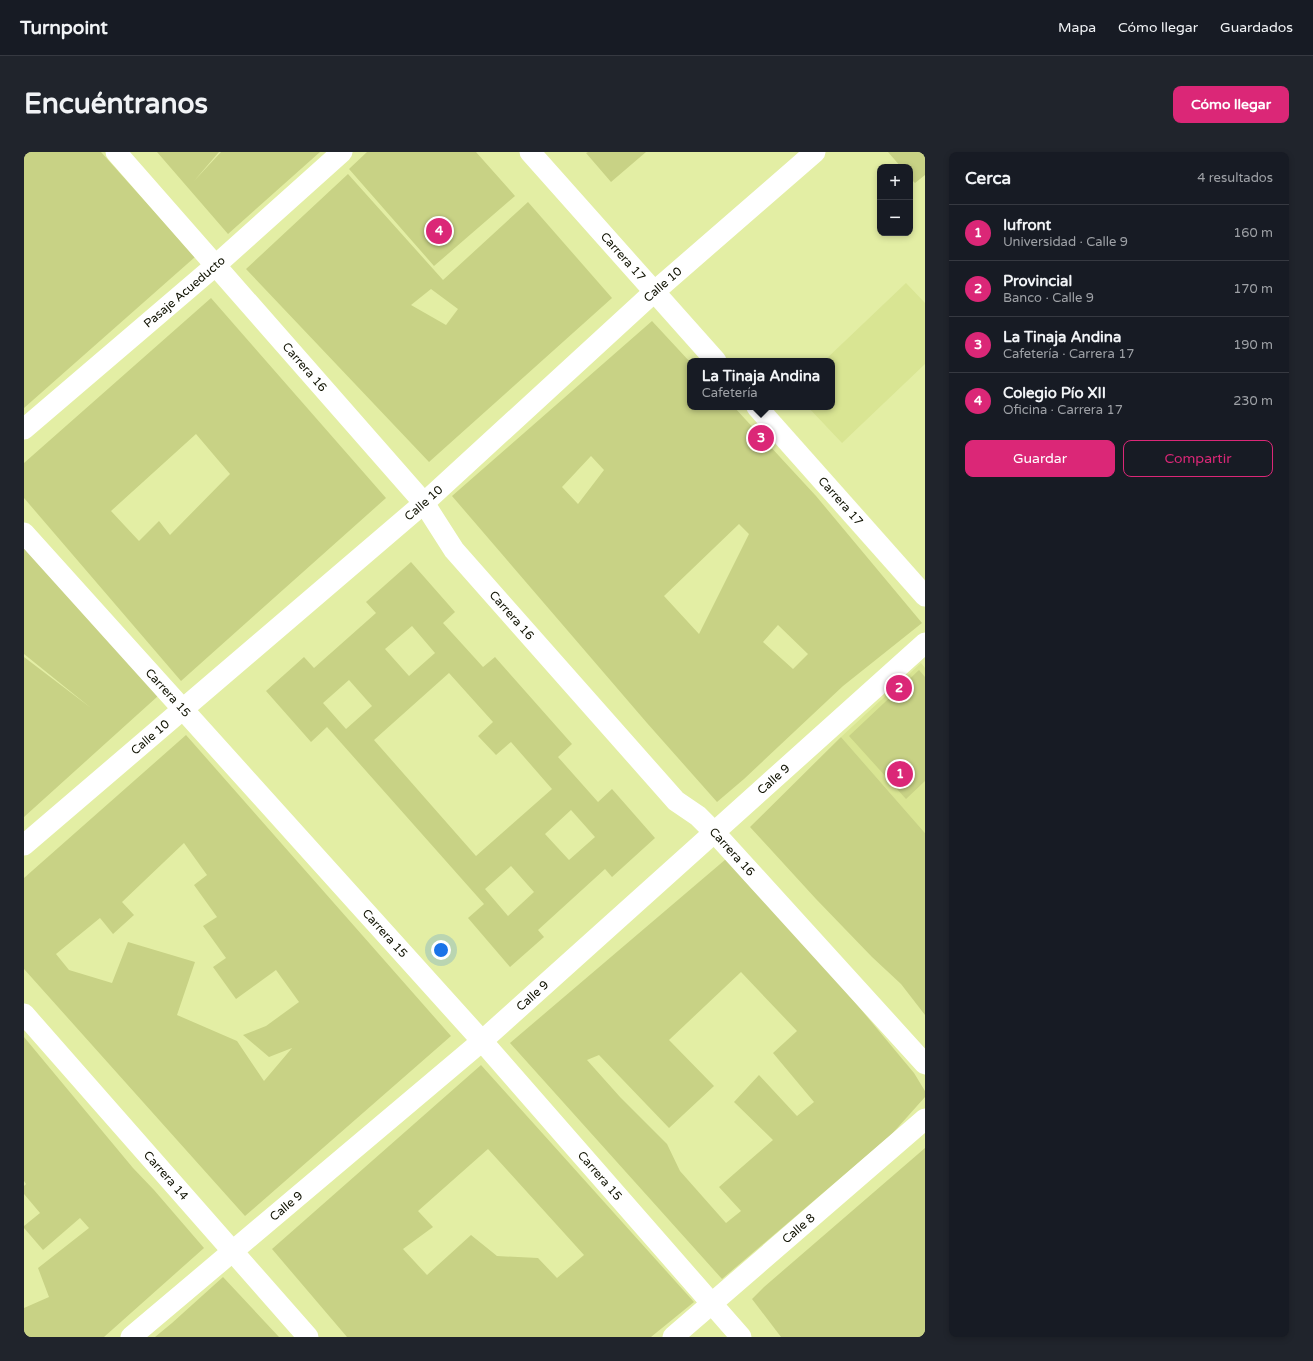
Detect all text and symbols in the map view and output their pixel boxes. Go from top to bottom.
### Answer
text: Turnpoint [20,17,108,39]
text: Mapa [1058,19,1096,36]
text: Cómo llegar [1118,19,1198,36]
text: Guardados [1220,19,1293,36]
button: Cómo llegar [1173,86,1289,123]
text: Encuéntranos [24,87,208,121]
map controls [877,164,913,236]
button: + [877,164,913,200]
text: Cerca [965,168,1011,189]
text: 4 resultados [1197,170,1273,186]
button: − [877,200,913,236]
pin: 4 [426,216,452,246]
text: Iufront [1003,216,1051,234]
text: 1 [974,225,982,241]
text: 160 m [1233,225,1273,241]
street label: Carrera 17 [598,229,648,284]
text: Universidad · Calle 9 [1003,234,1128,250]
street label: Pasaje Acueducto [141,253,228,331]
street label: Calle 10 [641,264,685,305]
text: Provincial [1003,272,1072,290]
text: 2 [974,281,982,297]
text: 170 m [1233,281,1273,297]
text: Banco · Calle 9 [1003,290,1094,306]
text: La Tinaja Andina [1003,328,1121,346]
text: 3 [974,337,982,353]
text: 190 m [1233,337,1273,353]
street label: Carrera 16 [279,340,330,394]
text: Cafetería · Carrera 17 [1003,346,1134,362]
popup [687,358,835,410]
text: La Tinaja Andina [702,367,820,385]
text: Colegio Pío XII [1003,384,1106,402]
text: Cafetería [702,385,758,401]
text: 4 [974,393,982,409]
text: 230 m [1233,393,1273,409]
text: Oficina · Carrera 17 [1003,402,1123,418]
pin: 3 [748,423,774,453]
button: Guardar [965,440,1115,477]
button: Compartir [1123,440,1273,477]
street label: Carrera 17 [815,474,866,528]
street label: Calle 10 [402,482,446,523]
street label: Carrera 16 [487,588,537,643]
street label: Carrera 15 [143,666,193,720]
pin: 2 [886,673,912,703]
street label: Calle 10 [128,717,173,757]
pin: 1 [887,759,913,789]
street label: Calle 9 [754,761,793,797]
street label: Carrera 16 [707,825,758,879]
street label: Carrera 15 [359,906,410,960]
your location [431,940,451,960]
street label: Calle 9 [513,978,551,1014]
street label: Carrera 14 [141,1148,191,1203]
street label: Carrera 15 [575,1148,625,1203]
street label: Calle 9 [267,1188,305,1224]
street label: Calle 8 [779,1210,818,1246]

